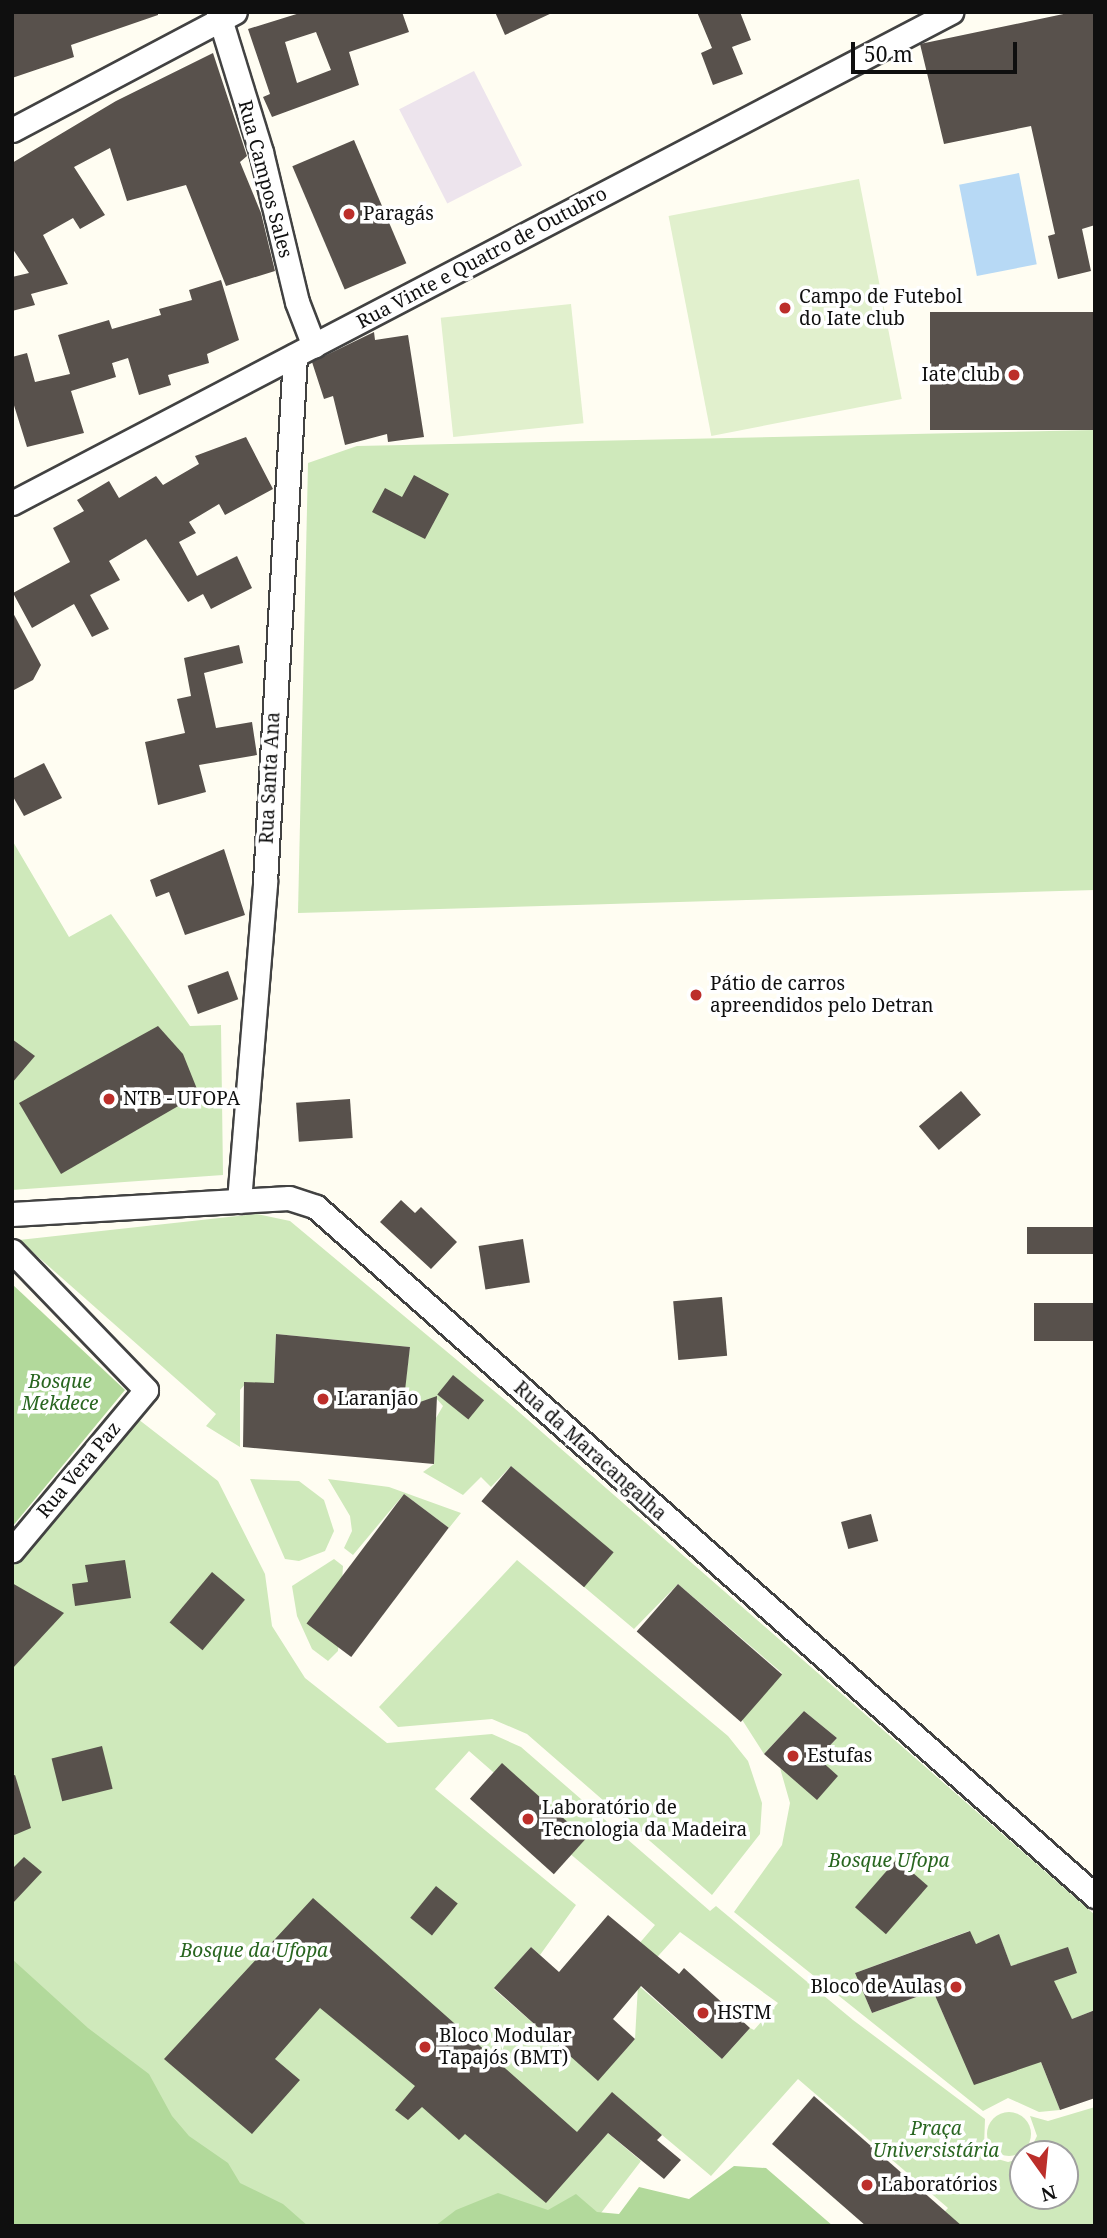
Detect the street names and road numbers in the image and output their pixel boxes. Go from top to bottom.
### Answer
street label: Rua Campos Sales [233,98,297,260]
street label: Rua Vinte e Quatro de Outubro [353,182,611,334]
street label: Rua Santa Ana [255,711,285,845]
street label: Rua da Maracangalha [509,1377,671,1525]
street label: Rua Vera Paz [32,1417,126,1523]

